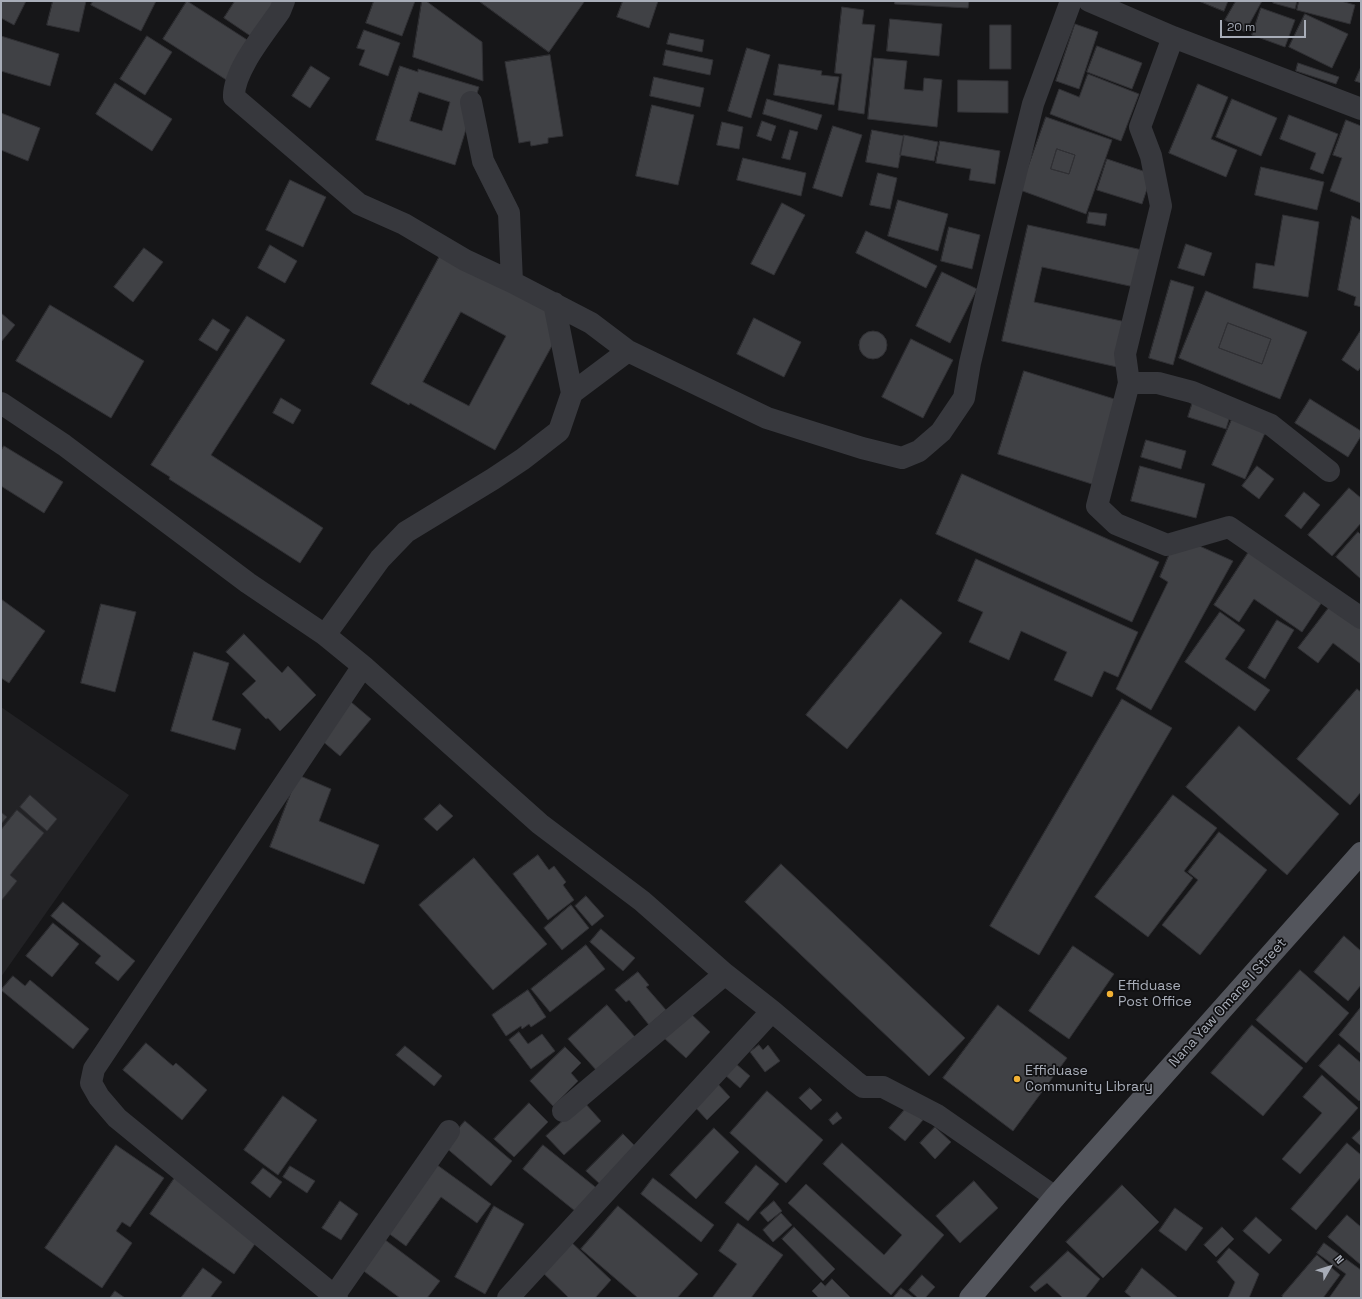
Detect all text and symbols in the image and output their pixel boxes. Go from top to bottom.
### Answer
scale bar [1222,12,1308,38]
text: 20 m [1227,19,1255,35]
street label: Nana Yaw Omane I Street [1166,935,1290,1071]
place label: Effiduase Post Office [1118,978,1192,1010]
marker: Effiduase Post Office [1105,989,1115,999]
place label: Effiduase Community Library [1025,1063,1153,1096]
marker: Effiduase Community Library [1012,1074,1022,1084]
north arrow [1310,1247,1350,1287]
text: N [1332,1252,1347,1267]

